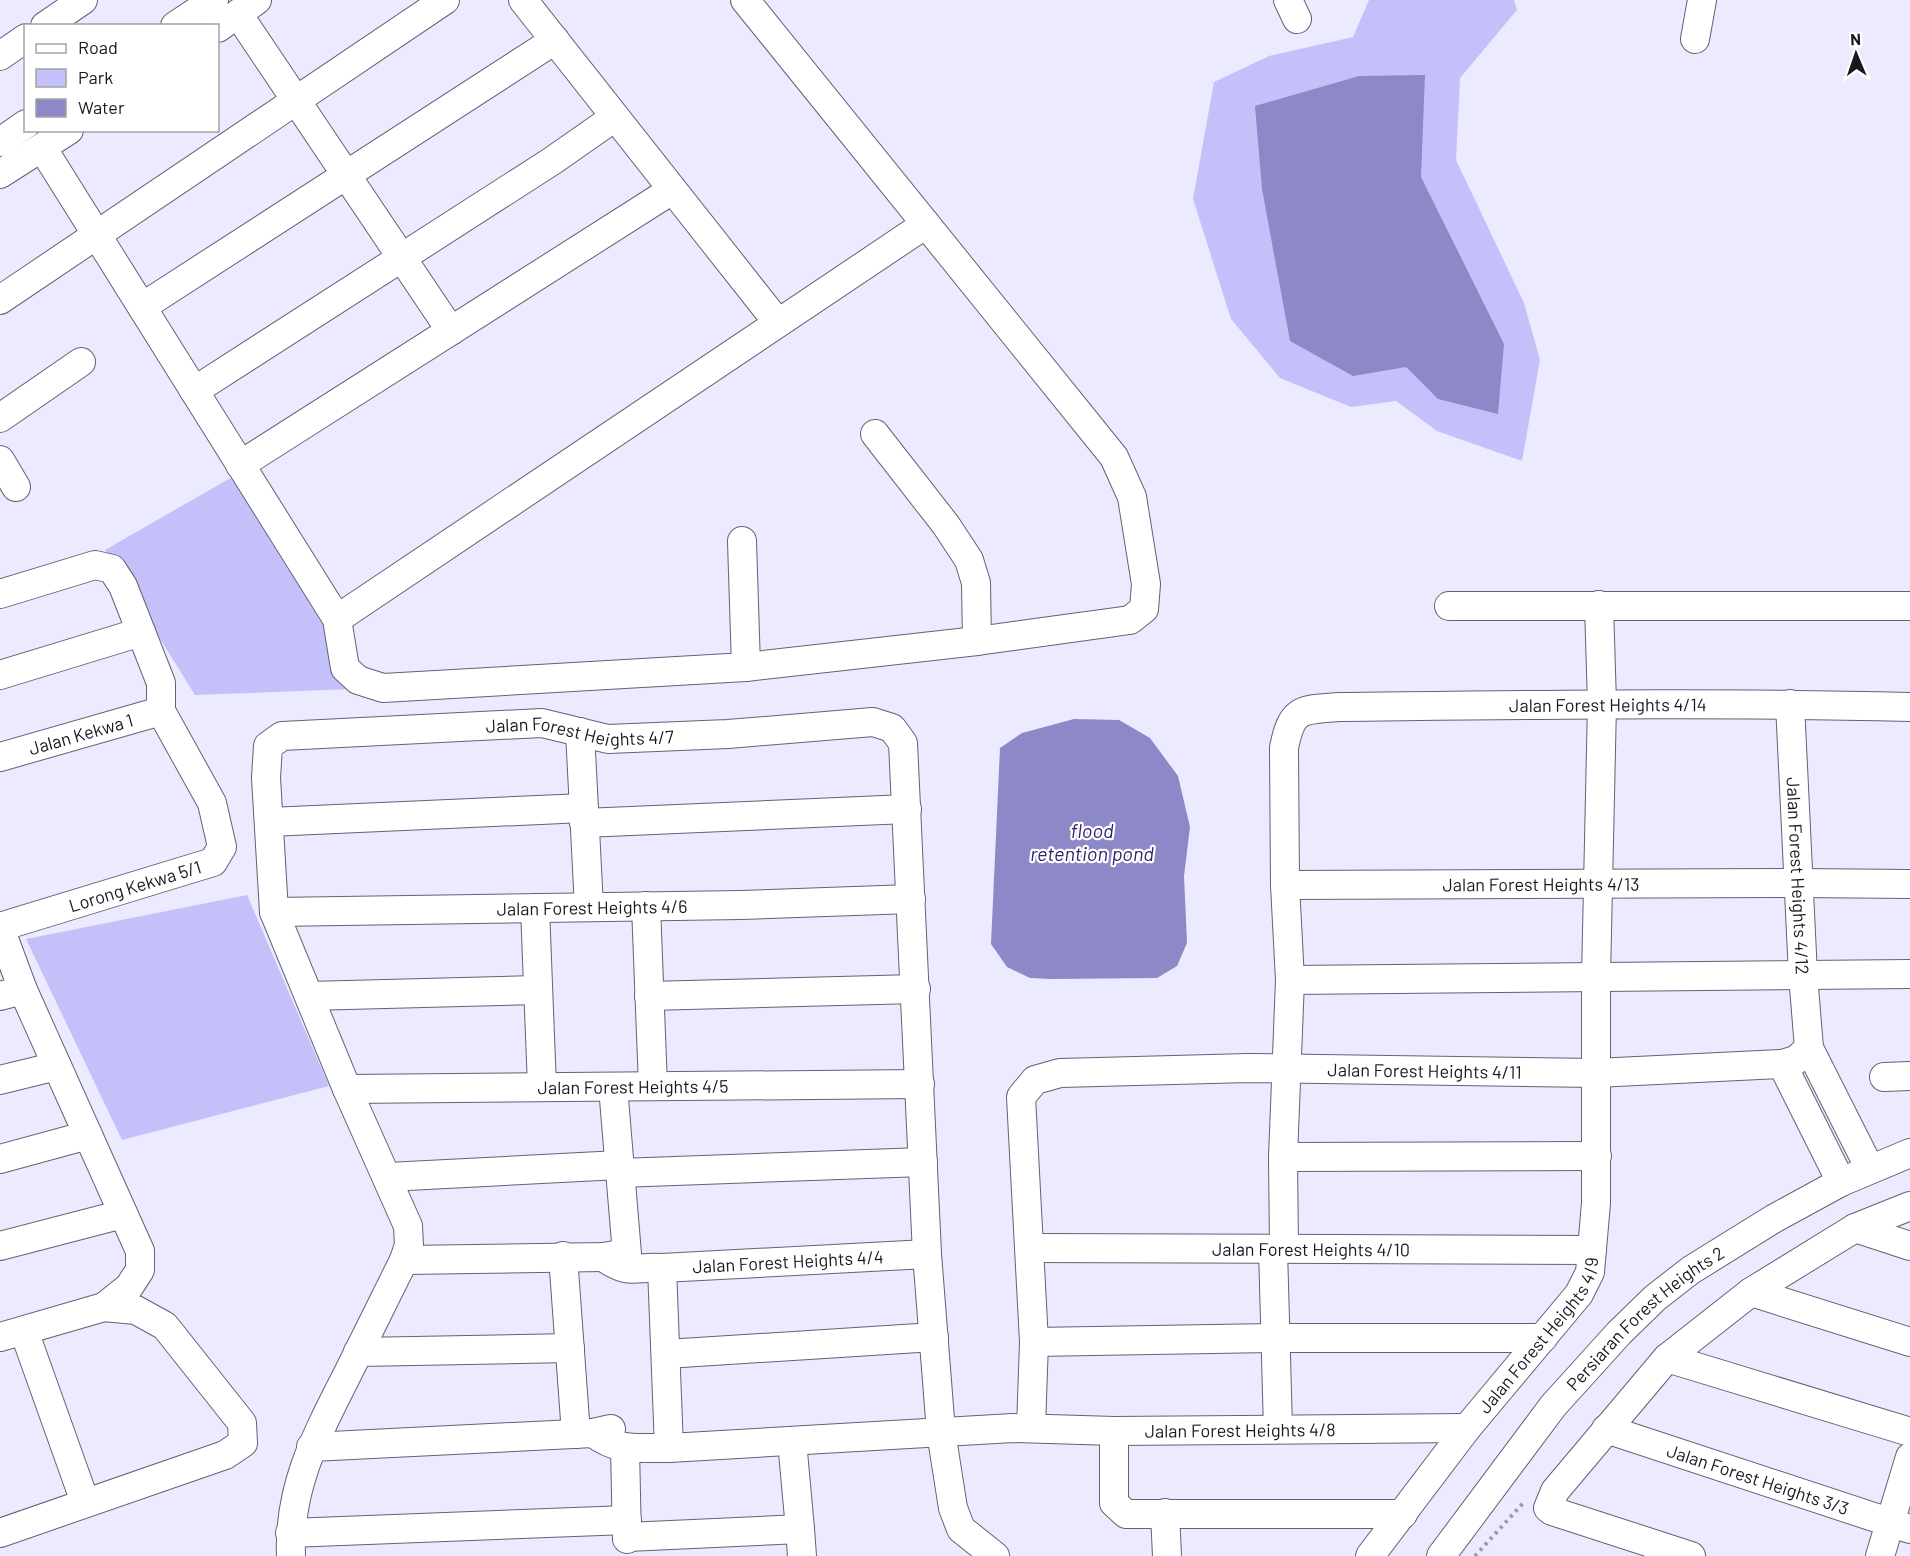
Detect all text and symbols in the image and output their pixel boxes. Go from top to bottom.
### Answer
legend [24,24,219,132]
north arrow [1826,24,1886,84]
text: N [1850,29,1861,48]
text: Road [78,36,118,58]
text: Park [78,66,113,88]
text: Water [78,96,125,118]
street label: Jalan Forest Heights 4/14 [1509,693,1707,716]
street label: Jalan Kekwa 1 [26,709,135,759]
street label: Jalan Forest Heights 4/7 [485,712,675,750]
street label: Jalan Forest Heights 4/12 [1783,777,1814,975]
water label: flood retention pond [1030,818,1154,865]
street label: Lorong Kekwa 5/1 [66,855,204,916]
street label: Jalan Forest Heights 4/13 [1442,873,1640,895]
street label: Jalan Forest Heights 4/6 [496,895,688,920]
street label: Jalan Forest Heights 4/11 [1327,1058,1522,1083]
street label: Jalan Forest Heights 4/5 [537,1075,729,1098]
street label: Jalan Forest Heights 4/10 [1212,1238,1410,1260]
street label: Persiaran Forest Heights 2 [1562,1241,1728,1395]
street label: Jalan Forest Heights 4/4 [692,1245,884,1277]
street label: Jalan Forest Heights 4/9 [1473,1256,1602,1417]
street label: Jalan Forest Heights 4/8 [1144,1418,1336,1442]
street label: Jalan Forest Heights 3/3 [1664,1439,1852,1519]

